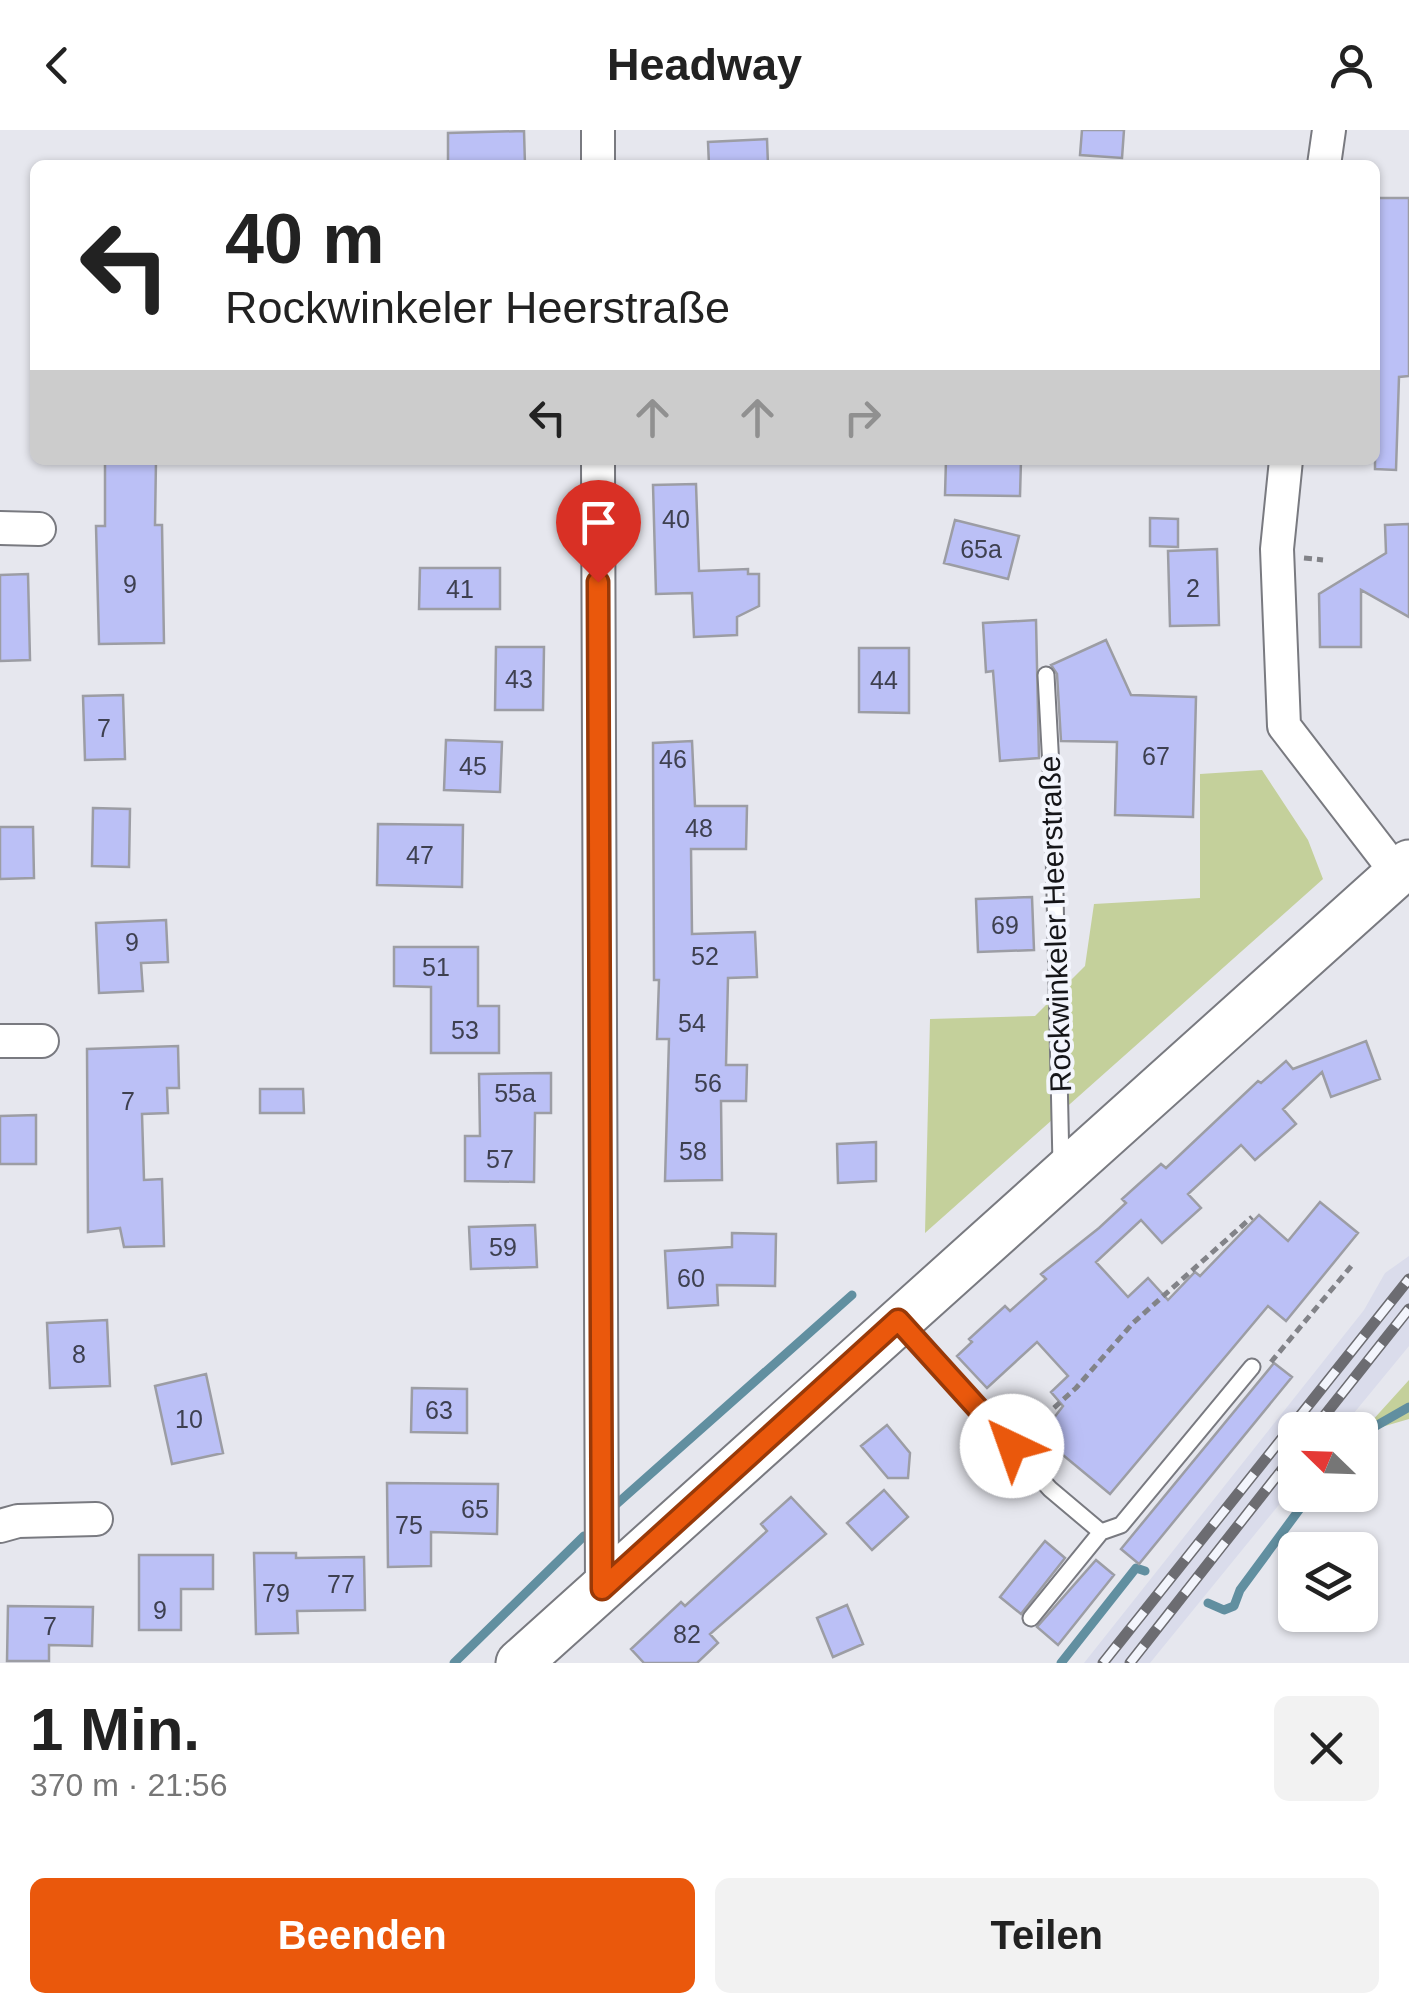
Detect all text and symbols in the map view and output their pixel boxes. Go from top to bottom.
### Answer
icon: back [30,38,85,93]
icon: person [1324,38,1379,93]
text: Headway [607,39,802,90]
icon: left [60,200,190,330]
text: 40 m [225,200,385,278]
text: Rockwinkeler Heerstraße [225,282,730,333]
icon: left [520,390,575,445]
icon: ahead [625,390,680,445]
icon: ahead [730,390,785,445]
icon: right [835,390,890,445]
pin [556,480,641,583]
icon: arrive [571,495,626,550]
house number: 40 [662,505,690,533]
house number: 65a [960,535,1002,563]
house number: 9 [123,570,137,598]
house number: 2 [1186,574,1200,602]
house number: 41 [446,575,474,603]
house number: 43 [505,665,533,693]
house number: 44 [870,666,898,694]
house number: 7 [97,714,111,742]
house number: 67 [1142,742,1170,770]
house number: 46 [659,745,687,773]
house number: 45 [459,752,487,780]
street label: Rockwinkeler Heerstraße [1033,755,1077,1093]
house number: 48 [685,814,713,842]
house number: 47 [406,841,434,869]
house number: 69 [991,911,1019,939]
house number: 9 [125,928,139,956]
house number: 52 [691,942,719,970]
house number: 51 [422,953,450,981]
house number: 54 [678,1009,706,1037]
house number: 53 [451,1016,479,1044]
house number: 56 [694,1069,722,1097]
house number: 55a [494,1079,536,1107]
house number: 7 [121,1087,135,1115]
house number: 58 [679,1137,707,1165]
house number: 57 [486,1145,514,1173]
house number: 59 [489,1233,517,1261]
house number: 60 [677,1264,705,1292]
house number: 8 [72,1340,86,1368]
position arrow [960,1394,1064,1498]
house number: 63 [425,1396,453,1424]
house number: 10 [175,1405,203,1433]
north arrow [1278,1412,1378,1512]
map controls [1278,1412,1378,1632]
house number: 65 [461,1495,489,1523]
house number: 75 [395,1511,423,1539]
button: layers [1278,1532,1378,1632]
house number: 77 [327,1570,355,1598]
house number: 79 [262,1579,290,1607]
house number: 9 [153,1596,167,1624]
house number: 7 [43,1612,57,1640]
house number: 82 [673,1620,701,1648]
text: 1 Min. [30,1696,200,1763]
button: close [1274,1696,1379,1801]
text: 370 m · 21:56 [30,1767,227,1803]
button: Beenden [30,1878,695,1993]
button: Teilen [715,1878,1379,1993]

